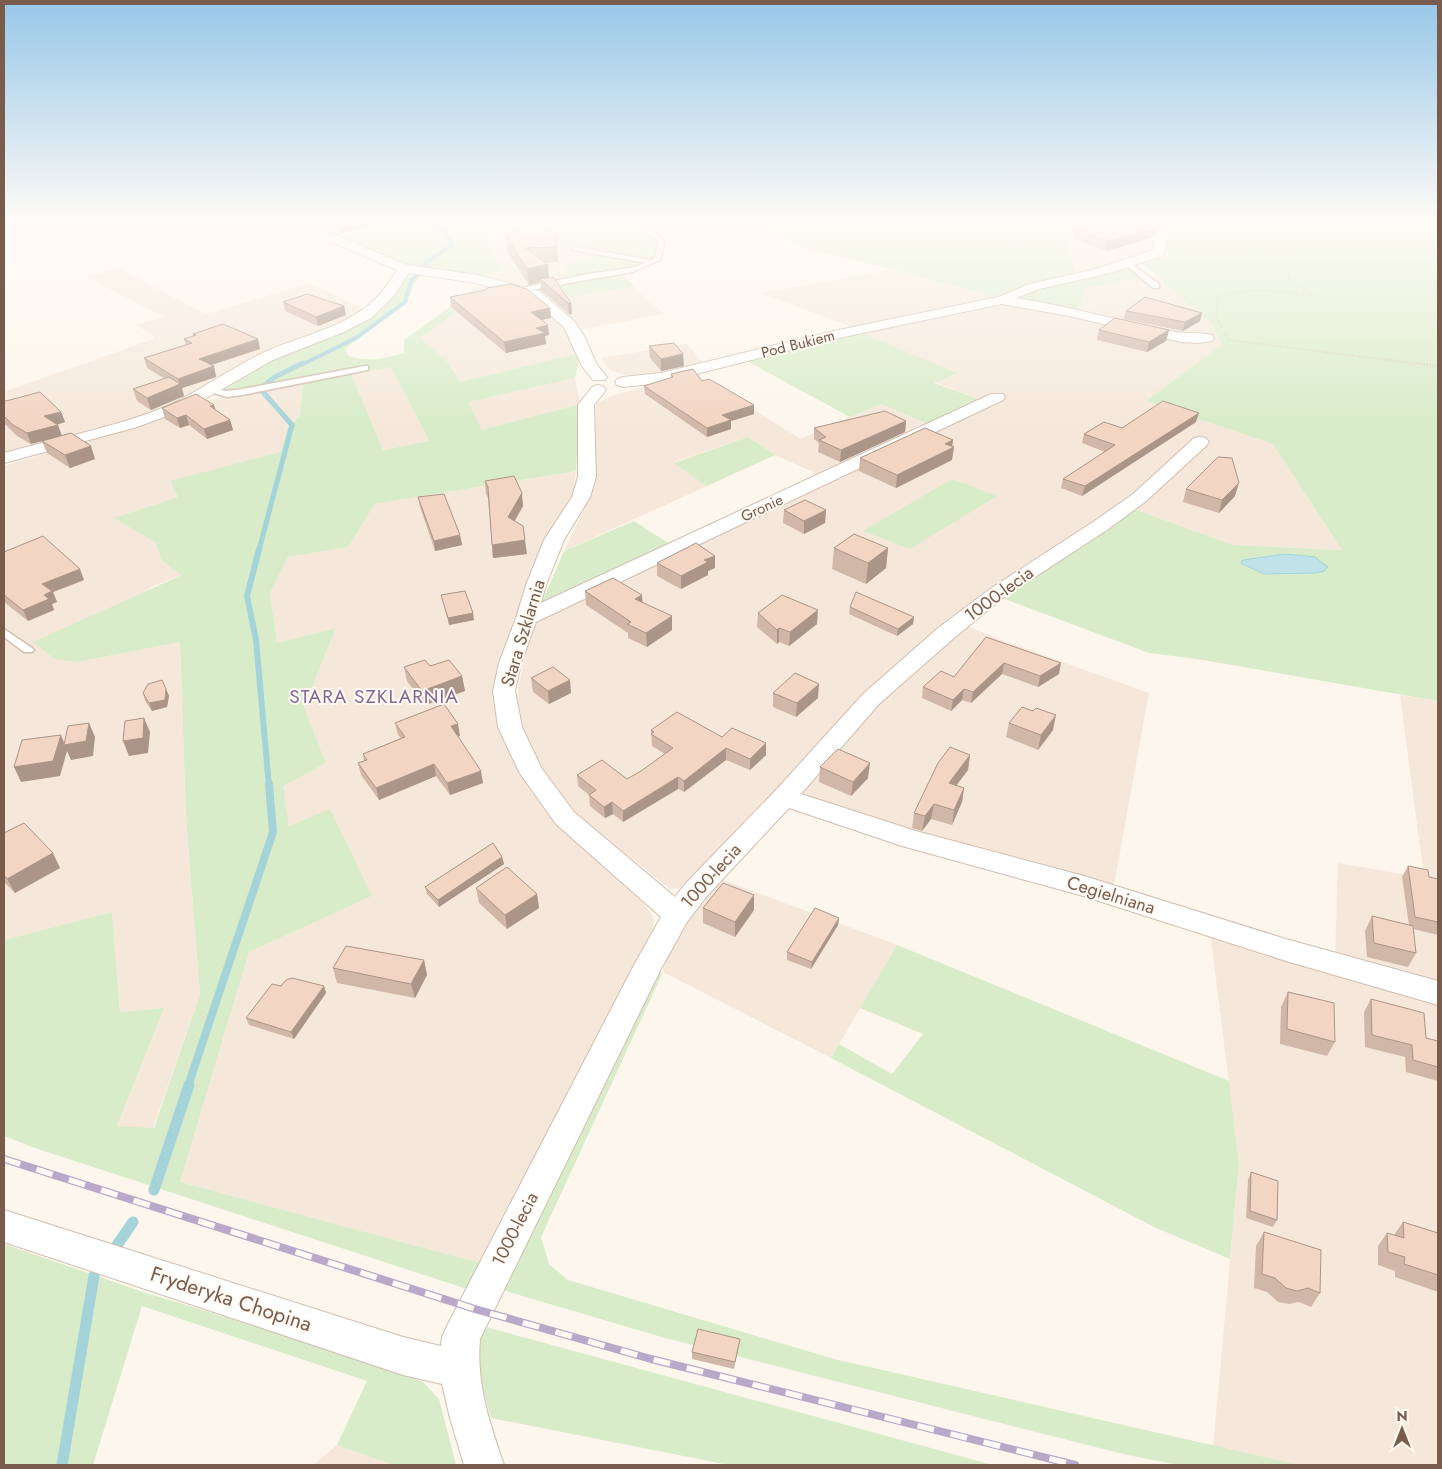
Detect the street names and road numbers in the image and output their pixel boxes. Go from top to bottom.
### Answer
street label: Pod Bukiem [759,324,837,364]
street label: Gronie [737,489,787,527]
street label: 1000-lecia [959,560,1039,628]
street label: Stara Szklarnia [494,576,552,690]
street label: 1000-lecia [675,838,747,914]
street label: Cegielniana [1064,869,1158,921]
street label: 1000-lecia [485,1188,545,1270]
street label: Fryderyka Chopina [146,1259,316,1339]

